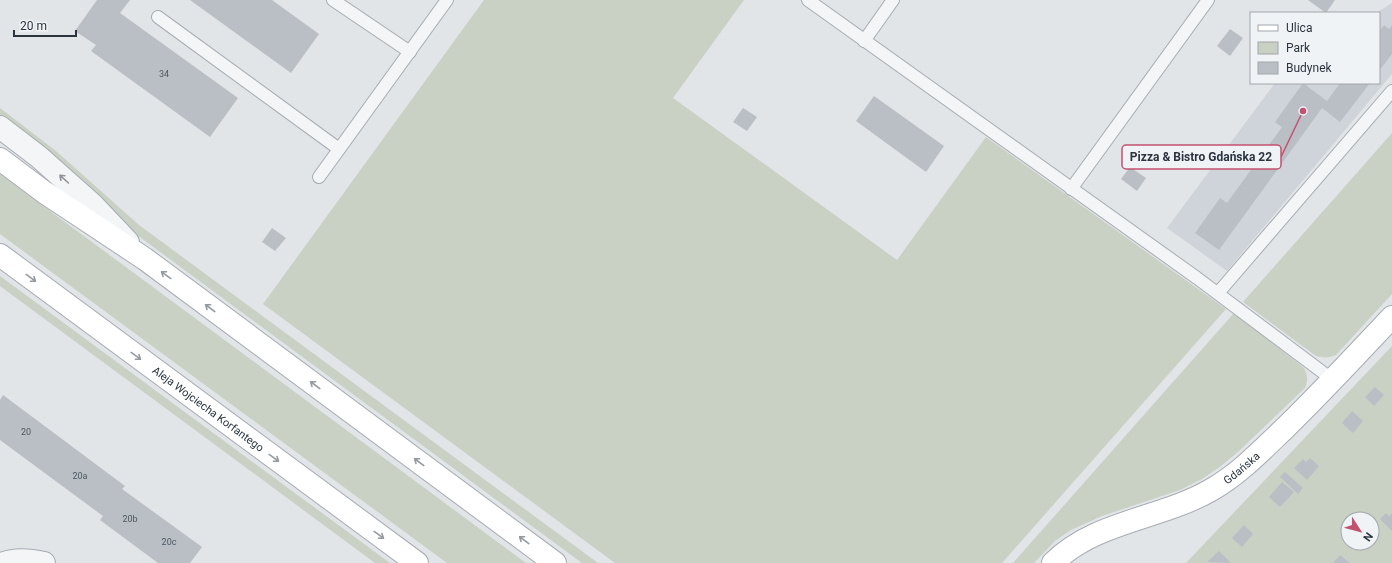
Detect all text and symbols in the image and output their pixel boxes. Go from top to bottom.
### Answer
scale bar [14,12,76,38]
legend [1250,12,1380,84]
text: 20 m [20,19,47,33]
text: Ulica [1286,21,1312,35]
text: Park [1286,41,1311,55]
text: Budynek [1286,61,1333,75]
house number: 34 [159,69,169,79]
callout: Pizza & Bistro Gdańska 22 [1122,145,1281,169]
text: Pizza & Bistro Gdańska 22 [1130,150,1272,164]
one-way arrow [59,174,69,184]
one-way arrow [161,271,172,279]
one-way arrow [26,274,37,283]
one-way arrow [205,304,216,312]
one-way arrow [130,351,141,360]
street label: Aleja Wojciecha Korfantego [150,364,266,455]
one-way arrow [309,381,320,389]
house number: 20 [21,427,31,437]
street label: Gdańska [1221,450,1263,487]
one-way arrow [269,454,280,462]
one-way arrow [414,458,425,467]
house number: 20a [72,471,88,481]
north arrow [1340,511,1380,551]
house number: 20b [122,514,138,524]
text: N [1360,530,1375,544]
one-way arrow [373,531,384,539]
one-way arrow [518,536,529,544]
house number: 20c [162,537,177,547]

